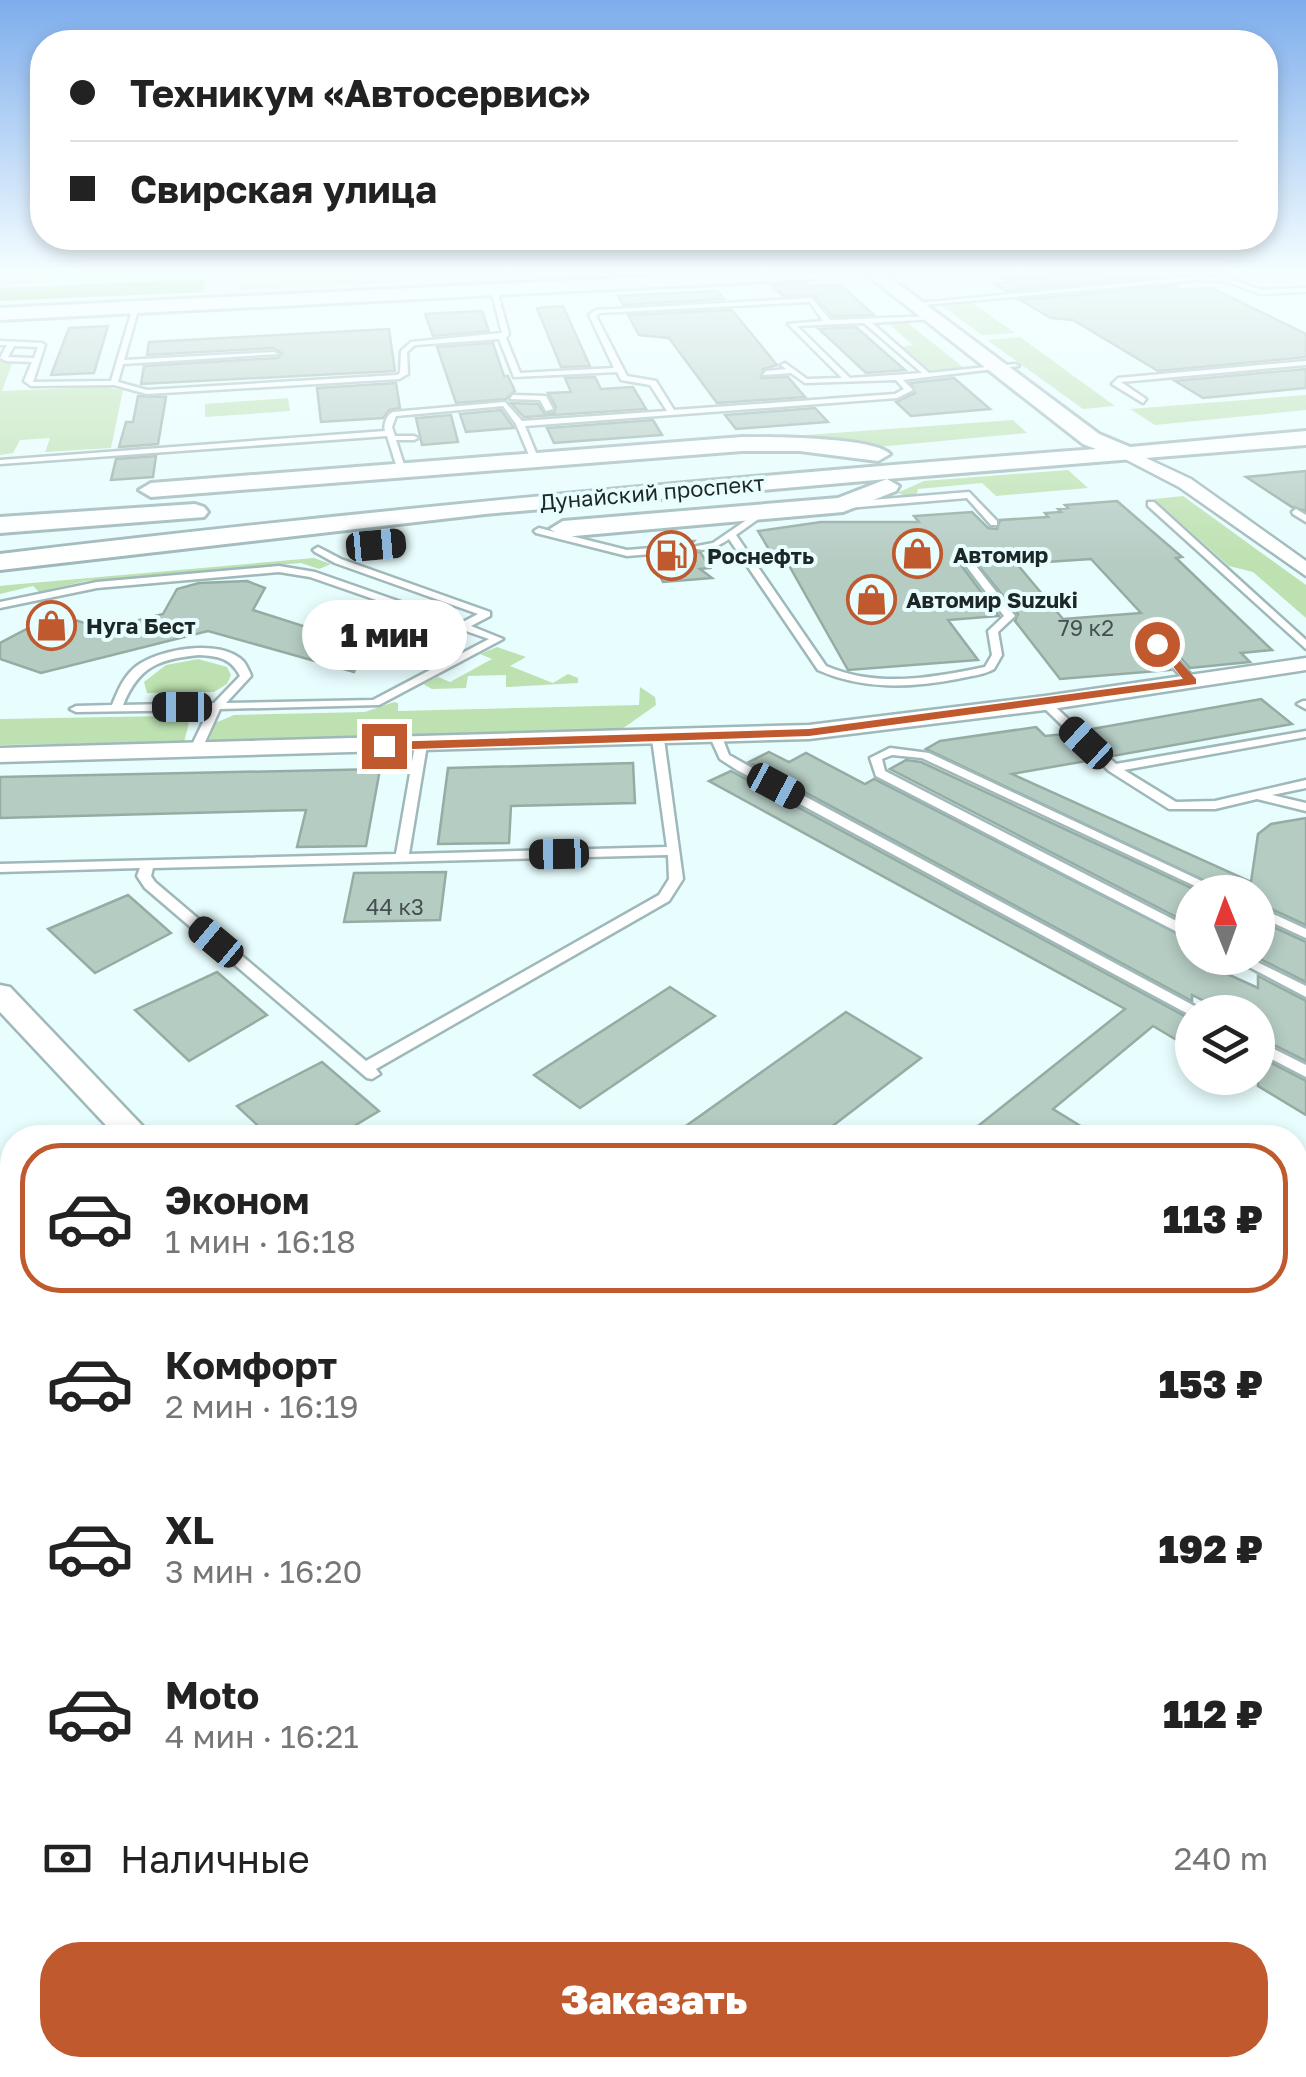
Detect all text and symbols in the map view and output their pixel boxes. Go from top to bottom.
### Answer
text: Техникум «Автосервис» [130,70,590,115]
text: Свирская улица [130,166,437,211]
street label: Дунайский проспект [538,469,766,515]
car [345,527,407,563]
shop icon: Автомир [892,528,944,580]
fuel station icon: Роснефть [646,529,698,581]
place label: Автомир [953,541,1048,568]
place label: Роснефть [707,542,814,569]
shop icon: Автомир Suzuki [845,573,897,625]
place label: Автомир Suzuki [906,586,1078,613]
shop icon: Нуга Бест [25,599,77,651]
callout: 1 мин [302,601,466,671]
place label: Нуга Бест [86,612,196,639]
house number: 79 к2 [1058,614,1114,641]
text: 1 мин [340,616,429,654]
route start [1135,622,1180,667]
car [152,692,212,722]
car [1054,712,1118,774]
route end [362,724,407,769]
car [742,759,810,813]
car [529,838,589,870]
north arrow [1175,875,1275,975]
map controls [1175,875,1275,1095]
house number: 44 к3 [366,893,424,920]
car [183,911,249,973]
button: layers [1175,995,1275,1095]
icon: car [45,1173,135,1263]
text: Эконом [165,1177,309,1222]
text: 113 ₽ [1163,1196,1263,1241]
text: 1 мин · 16:18 [165,1222,356,1260]
icon: car [45,1338,135,1428]
text: Комфорт [165,1342,337,1387]
text: 153 ₽ [1159,1361,1263,1406]
text: 2 мин · 16:19 [165,1387,359,1425]
icon: car [45,1503,135,1593]
text: XL [165,1507,214,1552]
text: 192 ₽ [1158,1526,1263,1571]
text: 3 мин · 16:20 [165,1552,362,1590]
icon: car [45,1668,135,1758]
text: Moto [165,1672,259,1717]
text: 112 ₽ [1163,1691,1263,1736]
text: 4 мин · 16:21 [165,1717,359,1755]
icon: cash [40,1831,95,1886]
text: Наличные [120,1836,310,1881]
text: 240 m [1174,1839,1268,1877]
button: Заказать [40,1942,1268,2057]

